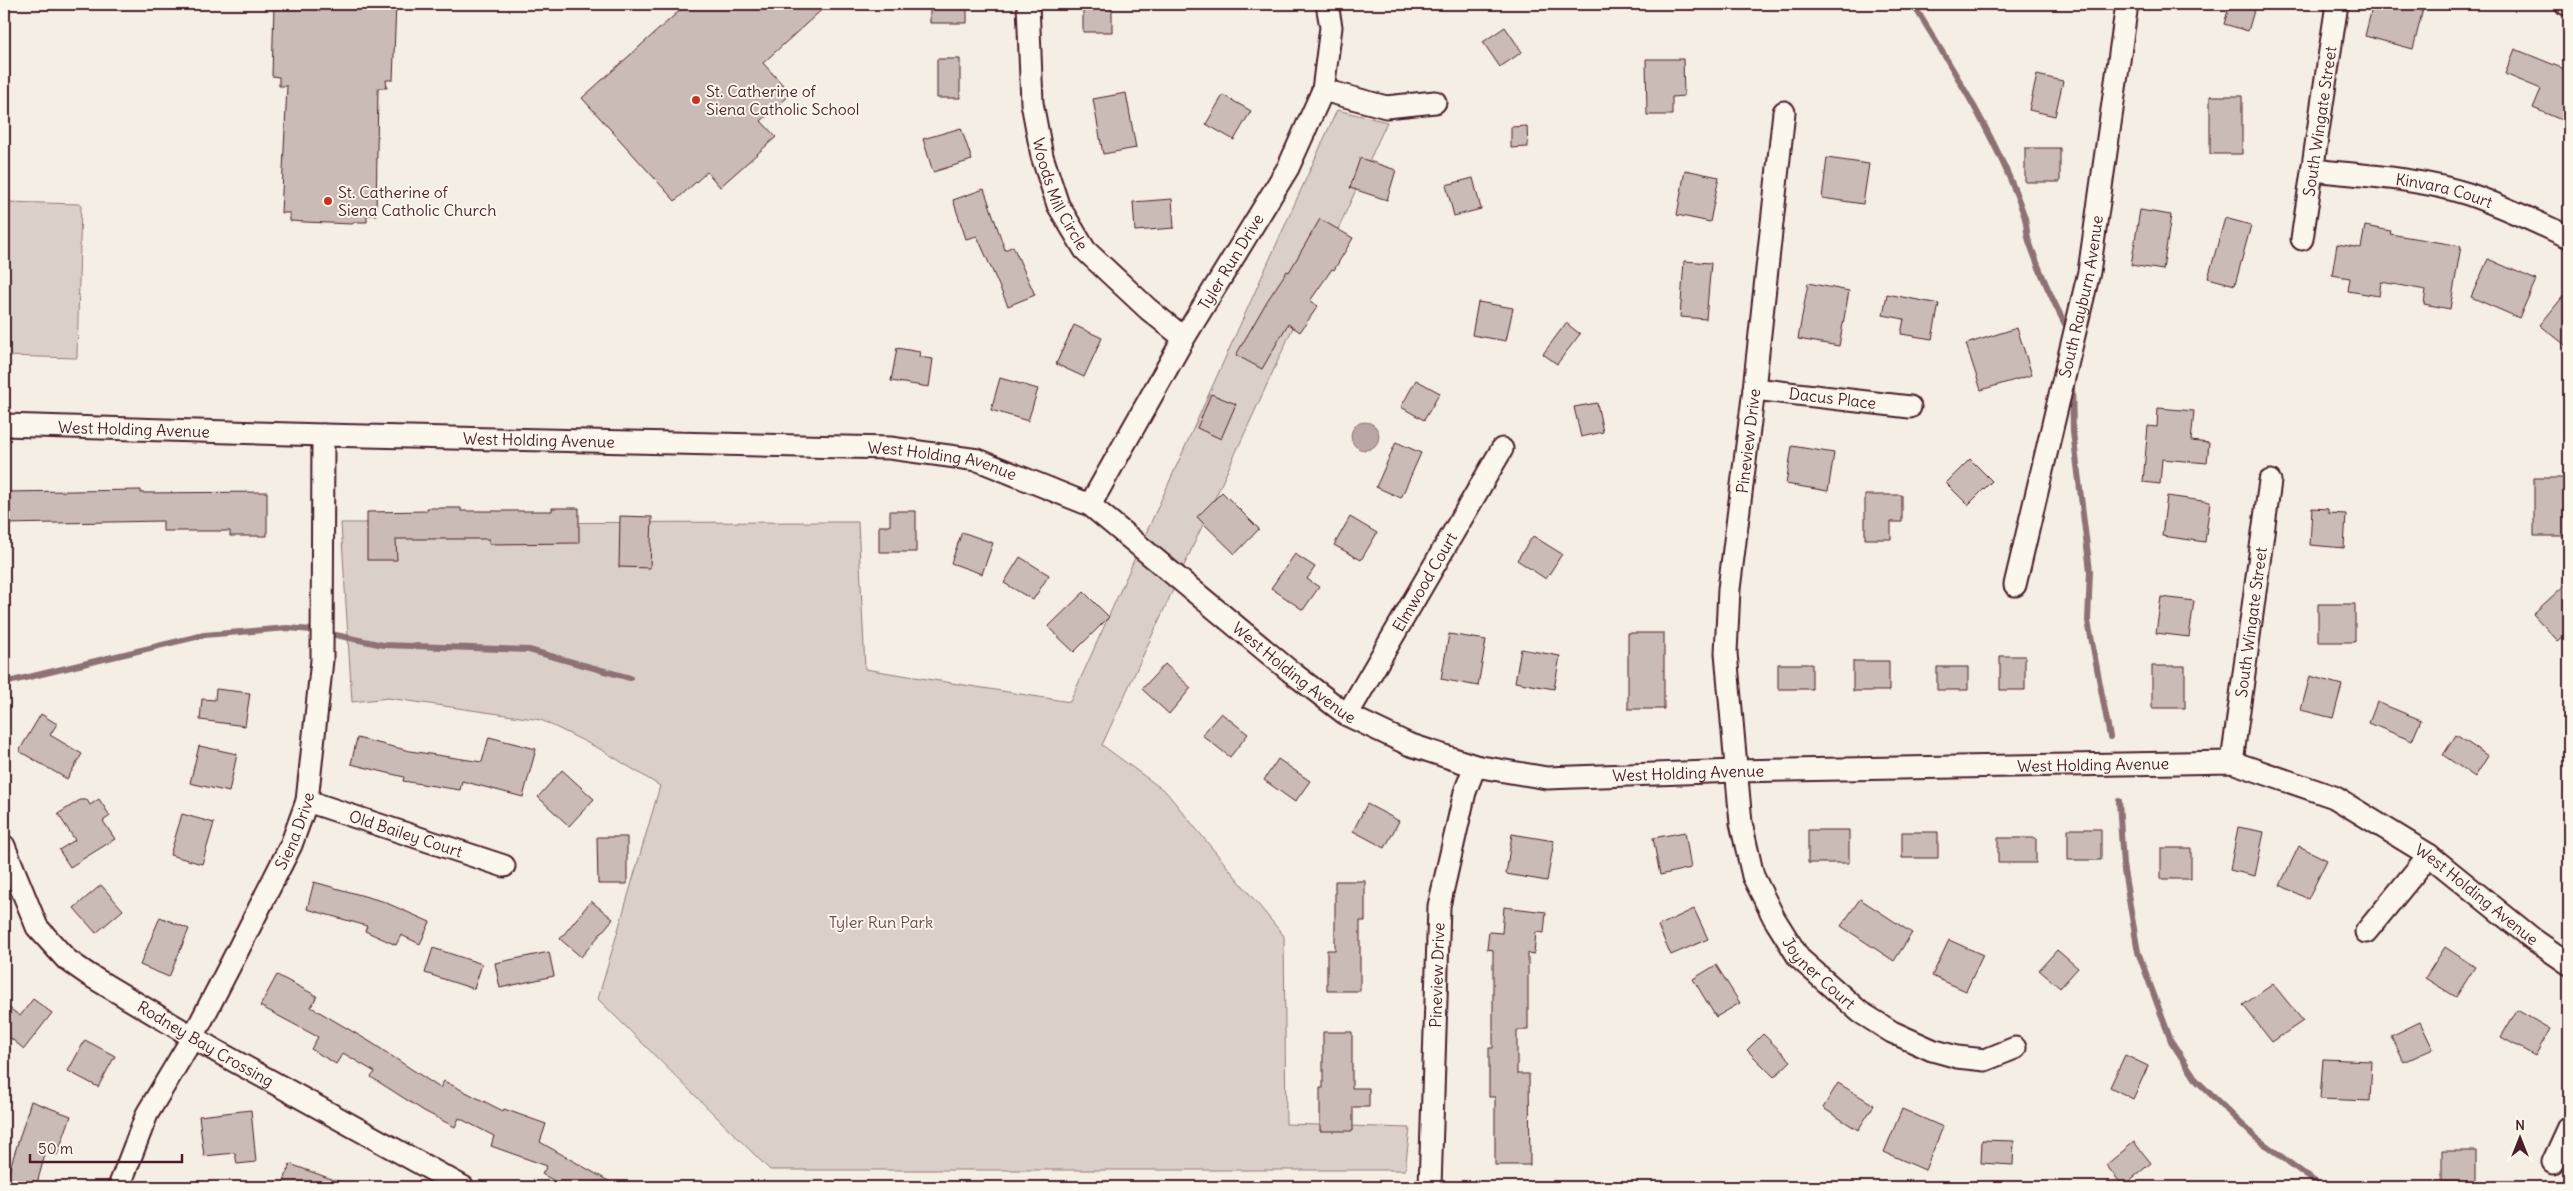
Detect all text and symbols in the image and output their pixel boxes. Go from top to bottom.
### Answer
street label: South Wingate Street [2298,44,2341,198]
place label: St. Catherine of Siena Catholic School [706,81,859,119]
marker: St. Catherine of Siena Catholic School [690,94,702,106]
street label: Woods Mill Circle [1029,136,1093,254]
street label: Kinvara Court [2394,169,2496,212]
place label: St. Catherine of Siena Catholic Church [338,182,496,220]
marker: St. Catherine of Siena Catholic Church [322,195,334,207]
street label: Tyler Run Drive [1194,210,1268,314]
street label: South Rayburn Avenue [2054,214,2107,380]
street label: Dacus Place [1788,383,1877,413]
street label: Pineview Drive [1732,388,1764,494]
street label: West Holding Avenue [58,417,210,441]
street label: West Holding Avenue [463,428,615,452]
street label: West Holding Avenue [868,437,1020,484]
street label: Elmwood Court [1388,528,1462,635]
street label: South Wingate Street [2231,545,2271,699]
street label: West Holding Avenue [1228,618,1359,728]
street label: West Holding Avenue [2017,753,2169,776]
street label: West Holding Avenue [1612,760,1764,786]
street label: Siena Drive [270,792,318,873]
street label: Old Bailey Court [346,806,466,862]
street label: West Holding Avenue [2412,839,2542,949]
park label: Tyler Run Park [829,912,933,932]
street label: Pineview Drive [1425,922,1448,1028]
street label: Joyner Court [1778,933,1860,1014]
street label: Rodney Bay Crossing [134,996,277,1091]
north arrow [2496,1114,2546,1164]
text: N [2515,1116,2525,1134]
scale bar [30,1131,182,1163]
text: 50 m [38,1139,73,1158]

